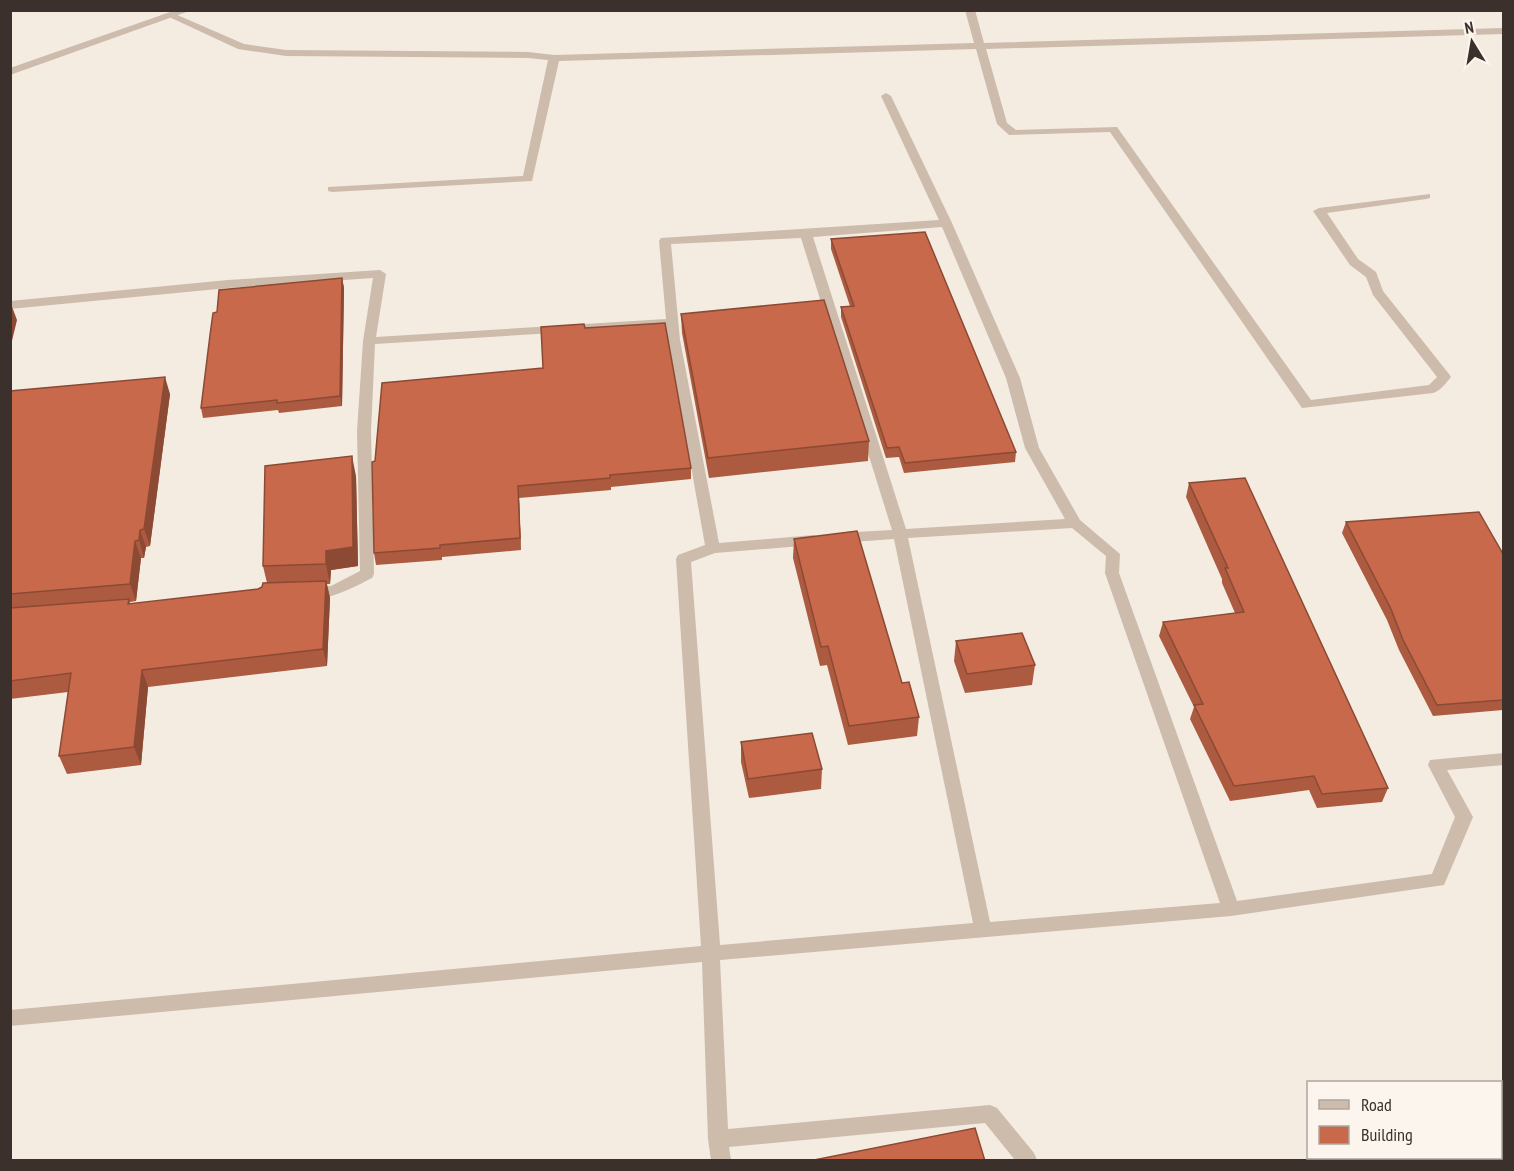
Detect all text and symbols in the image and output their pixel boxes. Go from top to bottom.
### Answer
north arrow [1442,12,1502,72]
text: N [1463,17,1475,38]
legend [1307,1081,1502,1159]
text: Road [1361,1093,1392,1116]
text: Building [1361,1123,1413,1146]

